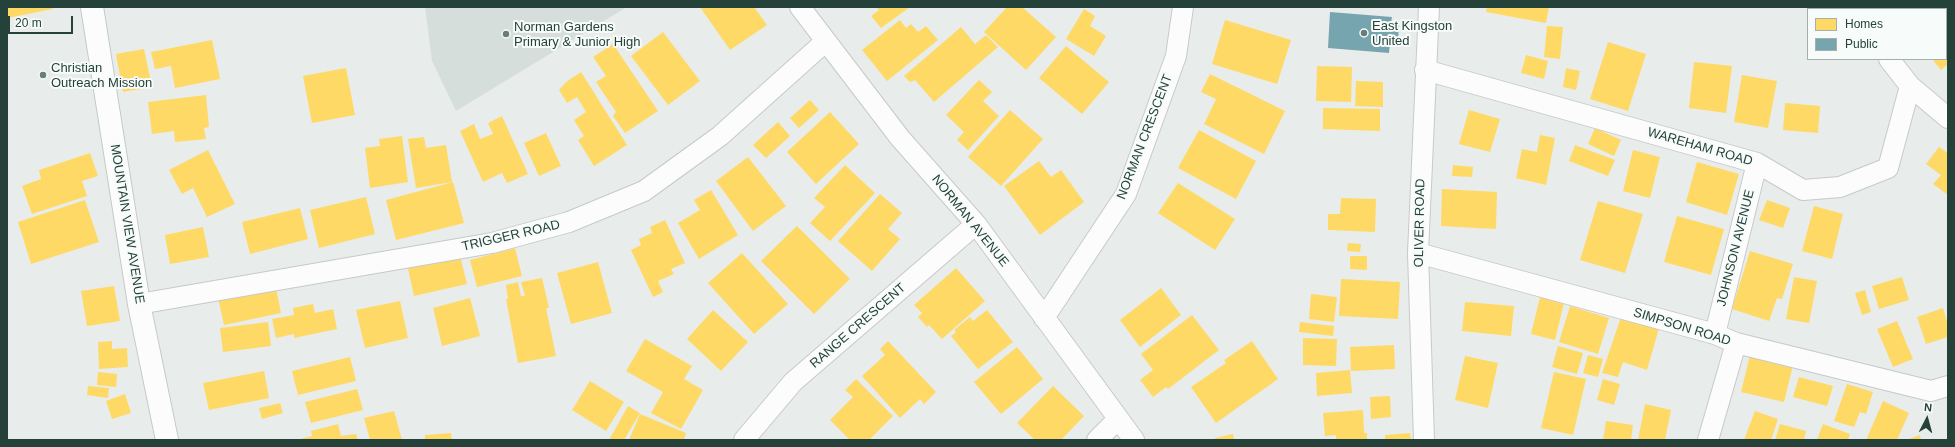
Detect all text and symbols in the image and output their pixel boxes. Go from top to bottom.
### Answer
scale bar [10,8,75,34]
legend [1807,8,1947,60]
text: 20 m [15,16,42,30]
text: Homes [1845,17,1883,31]
place label: East Kingston United [1372,18,1452,49]
place label: Norman Gardens Primary & Junior High [514,19,640,50]
marker: East Kingston United [1359,28,1369,38]
marker: Norman Gardens Primary & Junior High [501,29,511,39]
text: Public [1845,37,1878,51]
place label: Christian Outreach Mission [51,60,152,91]
marker: Christian Outreach Mission [38,70,48,80]
street label: NORMAN CRESCENT [1114,72,1176,202]
street label: WAREHAM ROAD [1646,125,1754,169]
street label: MOUNTAIN VIEW AVENUE [107,143,147,305]
street label: NORMAN AVENUE [928,172,1012,270]
street label: OLIVER ROAD [1411,178,1429,268]
street label: JOHNSON AVENUE [1714,188,1758,308]
street label: TRIGGER ROAD [460,217,562,255]
street label: RANGE CRESCENT [807,280,909,372]
street label: SIMPSON ROAD [1631,305,1733,349]
north arrow [1907,399,1947,439]
text: N [1924,401,1933,413]

